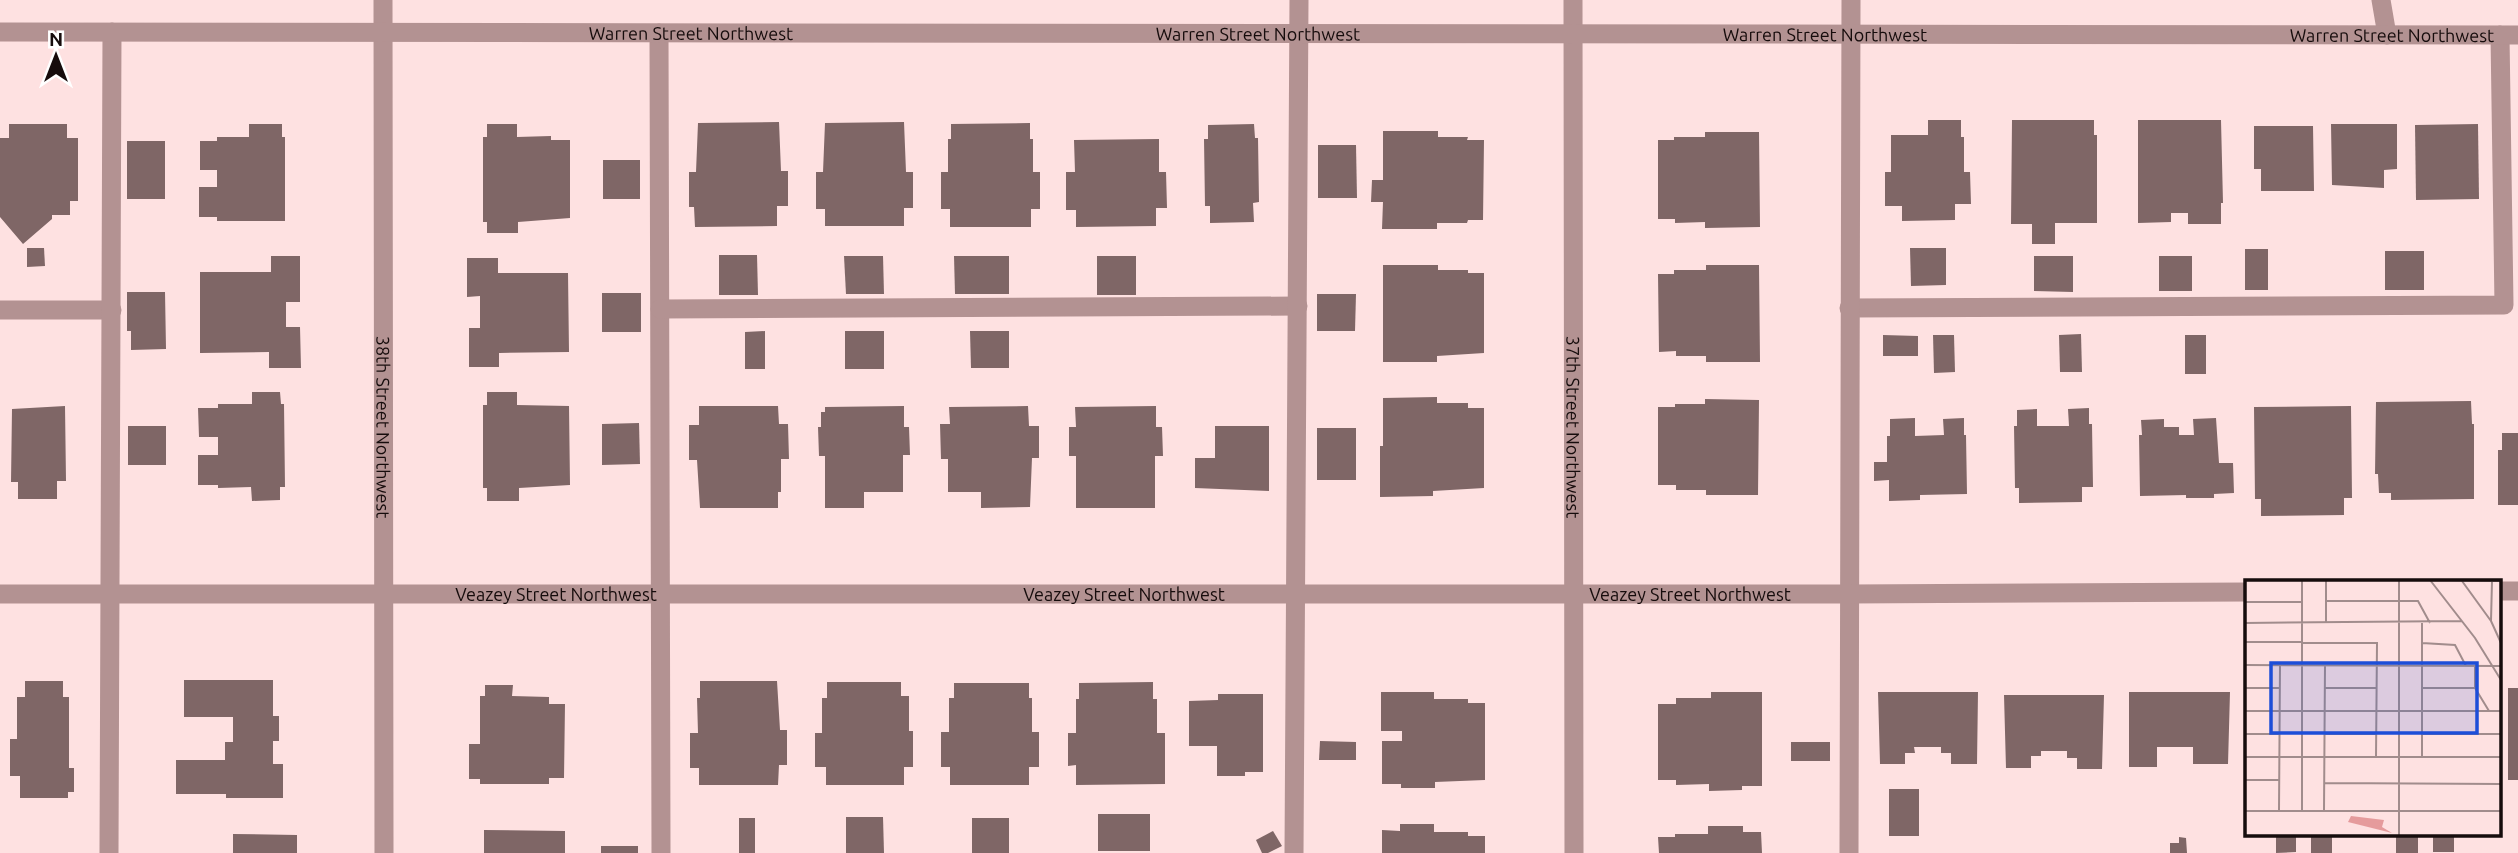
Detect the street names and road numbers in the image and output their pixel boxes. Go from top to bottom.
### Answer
street label: Warren Street Northwest [589,23,793,43]
street label: Warren Street Northwest [1156,23,1360,44]
street label: Warren Street Northwest [1723,24,1927,44]
street label: Warren Street Northwest [2290,25,2494,45]
street label: 38th Street Northwest [373,336,394,518]
street label: 37th Street Northwest [1563,336,1584,518]
street label: Veazey Street Northwest [455,584,657,604]
street label: Veazey Street Northwest [1023,584,1225,604]
street label: Veazey Street Northwest [1589,584,1791,604]

